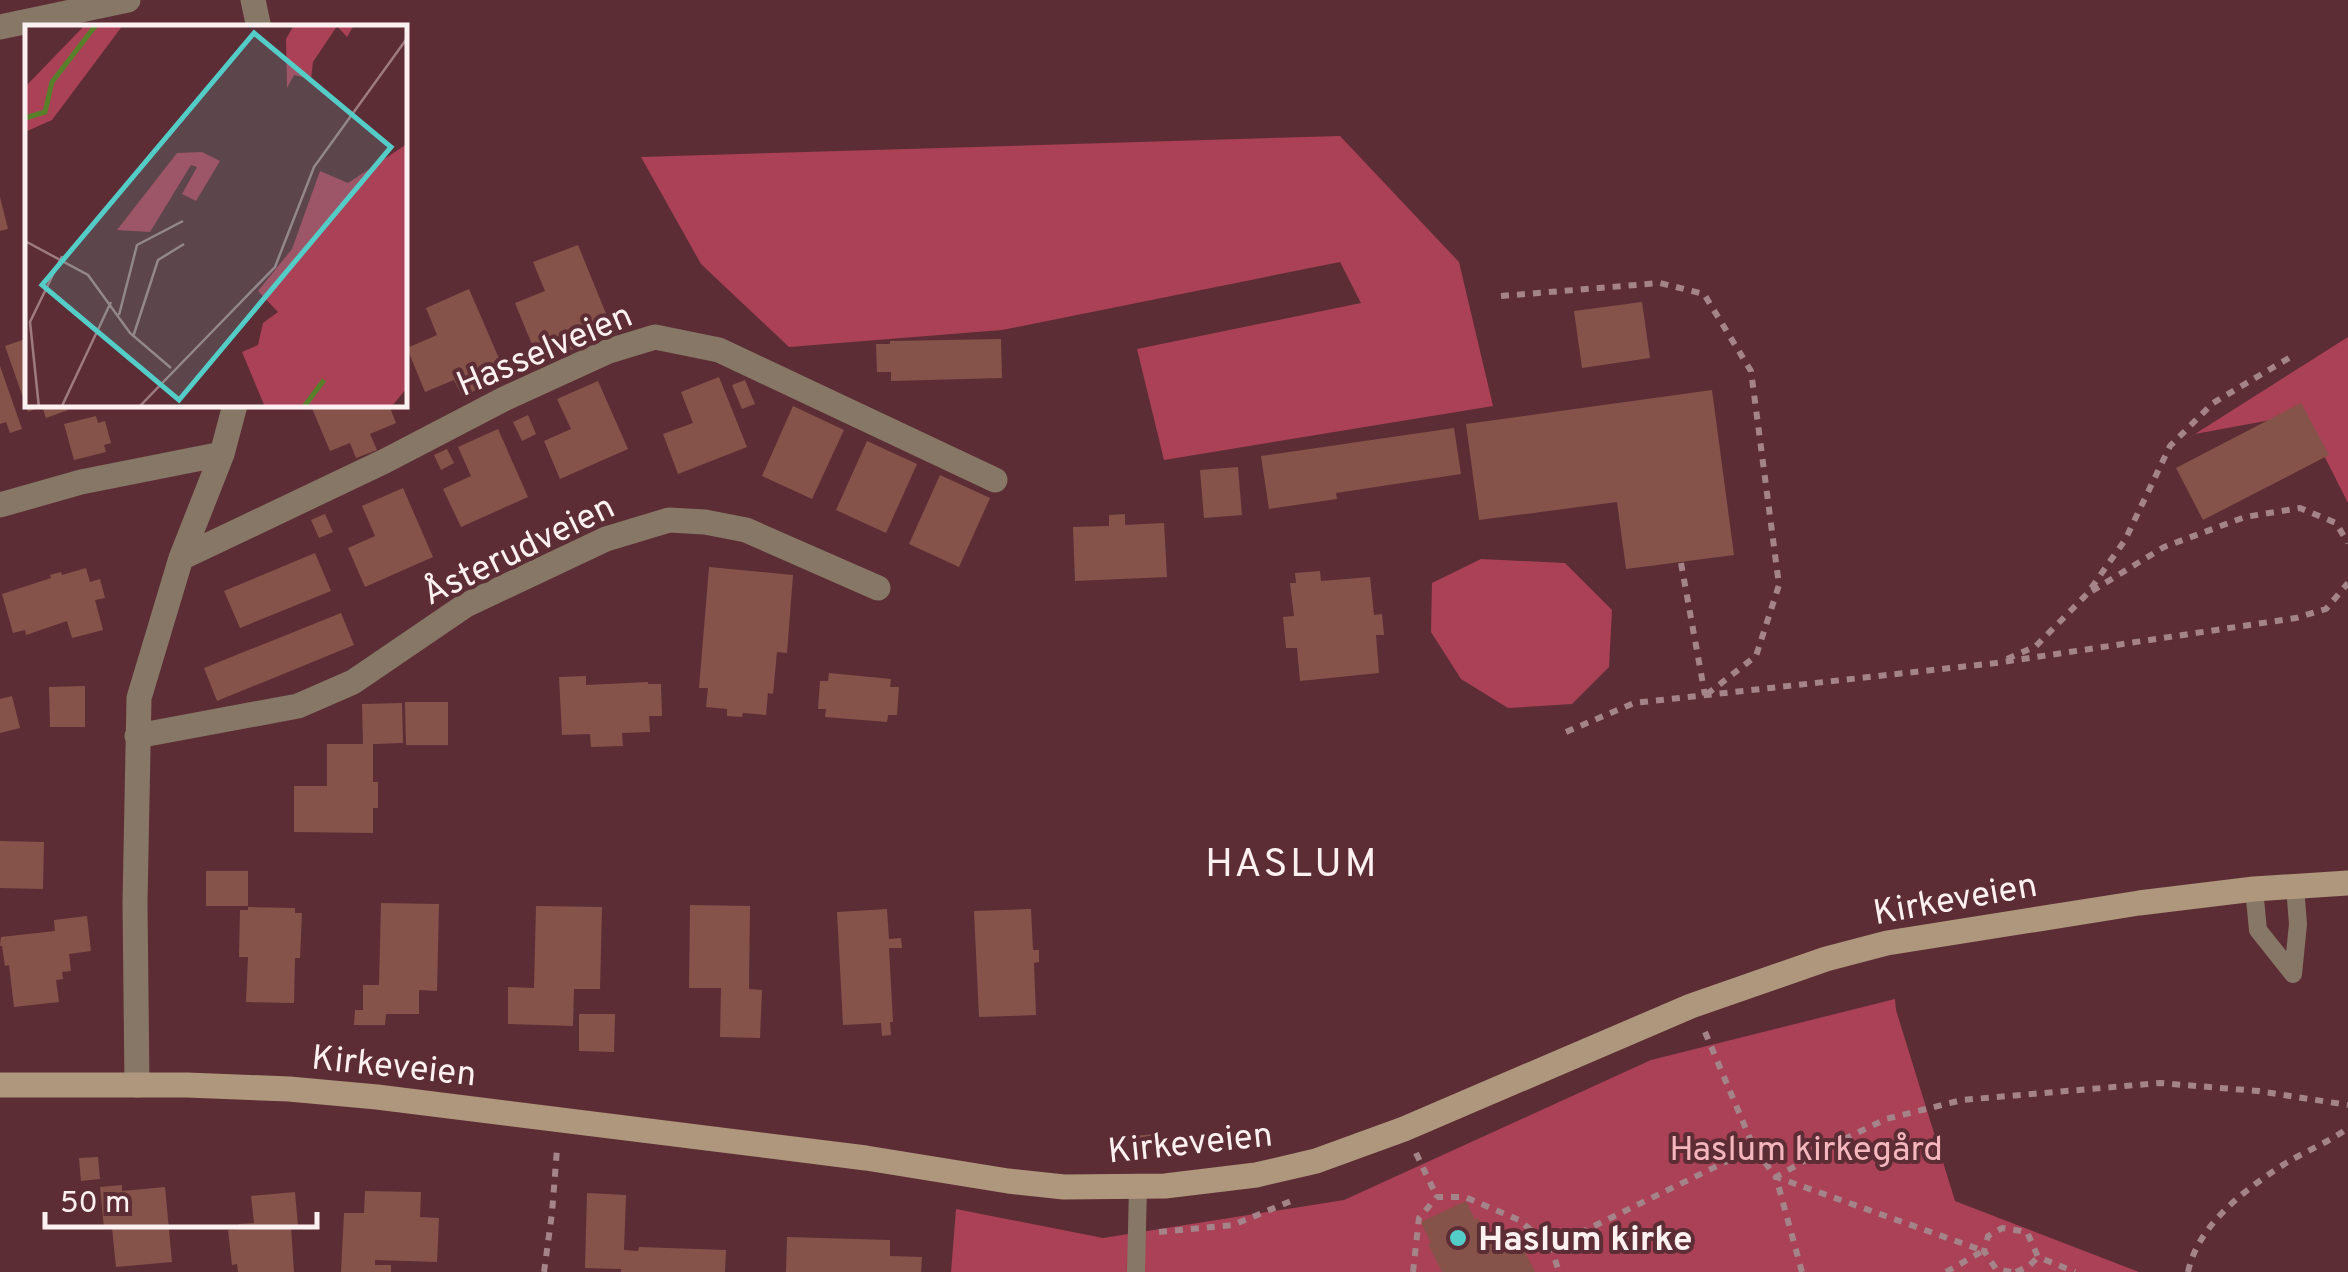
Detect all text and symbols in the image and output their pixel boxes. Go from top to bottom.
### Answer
inset map [25,25,408,408]
street label: Hasselveien [451,295,640,408]
street label: Åsterudveien [416,486,623,617]
district label: HASLUM [1205,841,1379,891]
street label: Kirkeveien [1870,865,2041,937]
street label: Kirkeveien [309,1037,478,1099]
street label: Kirkeveien [1106,1114,1275,1176]
park label: Haslum kirkegård [1669,1129,1943,1173]
scale bar [45,1167,318,1229]
text: 50 m [60,1186,130,1223]
place label: Haslum kirke [1478,1219,1692,1263]
marker: Haslum kirke [1447,1227,1469,1249]

